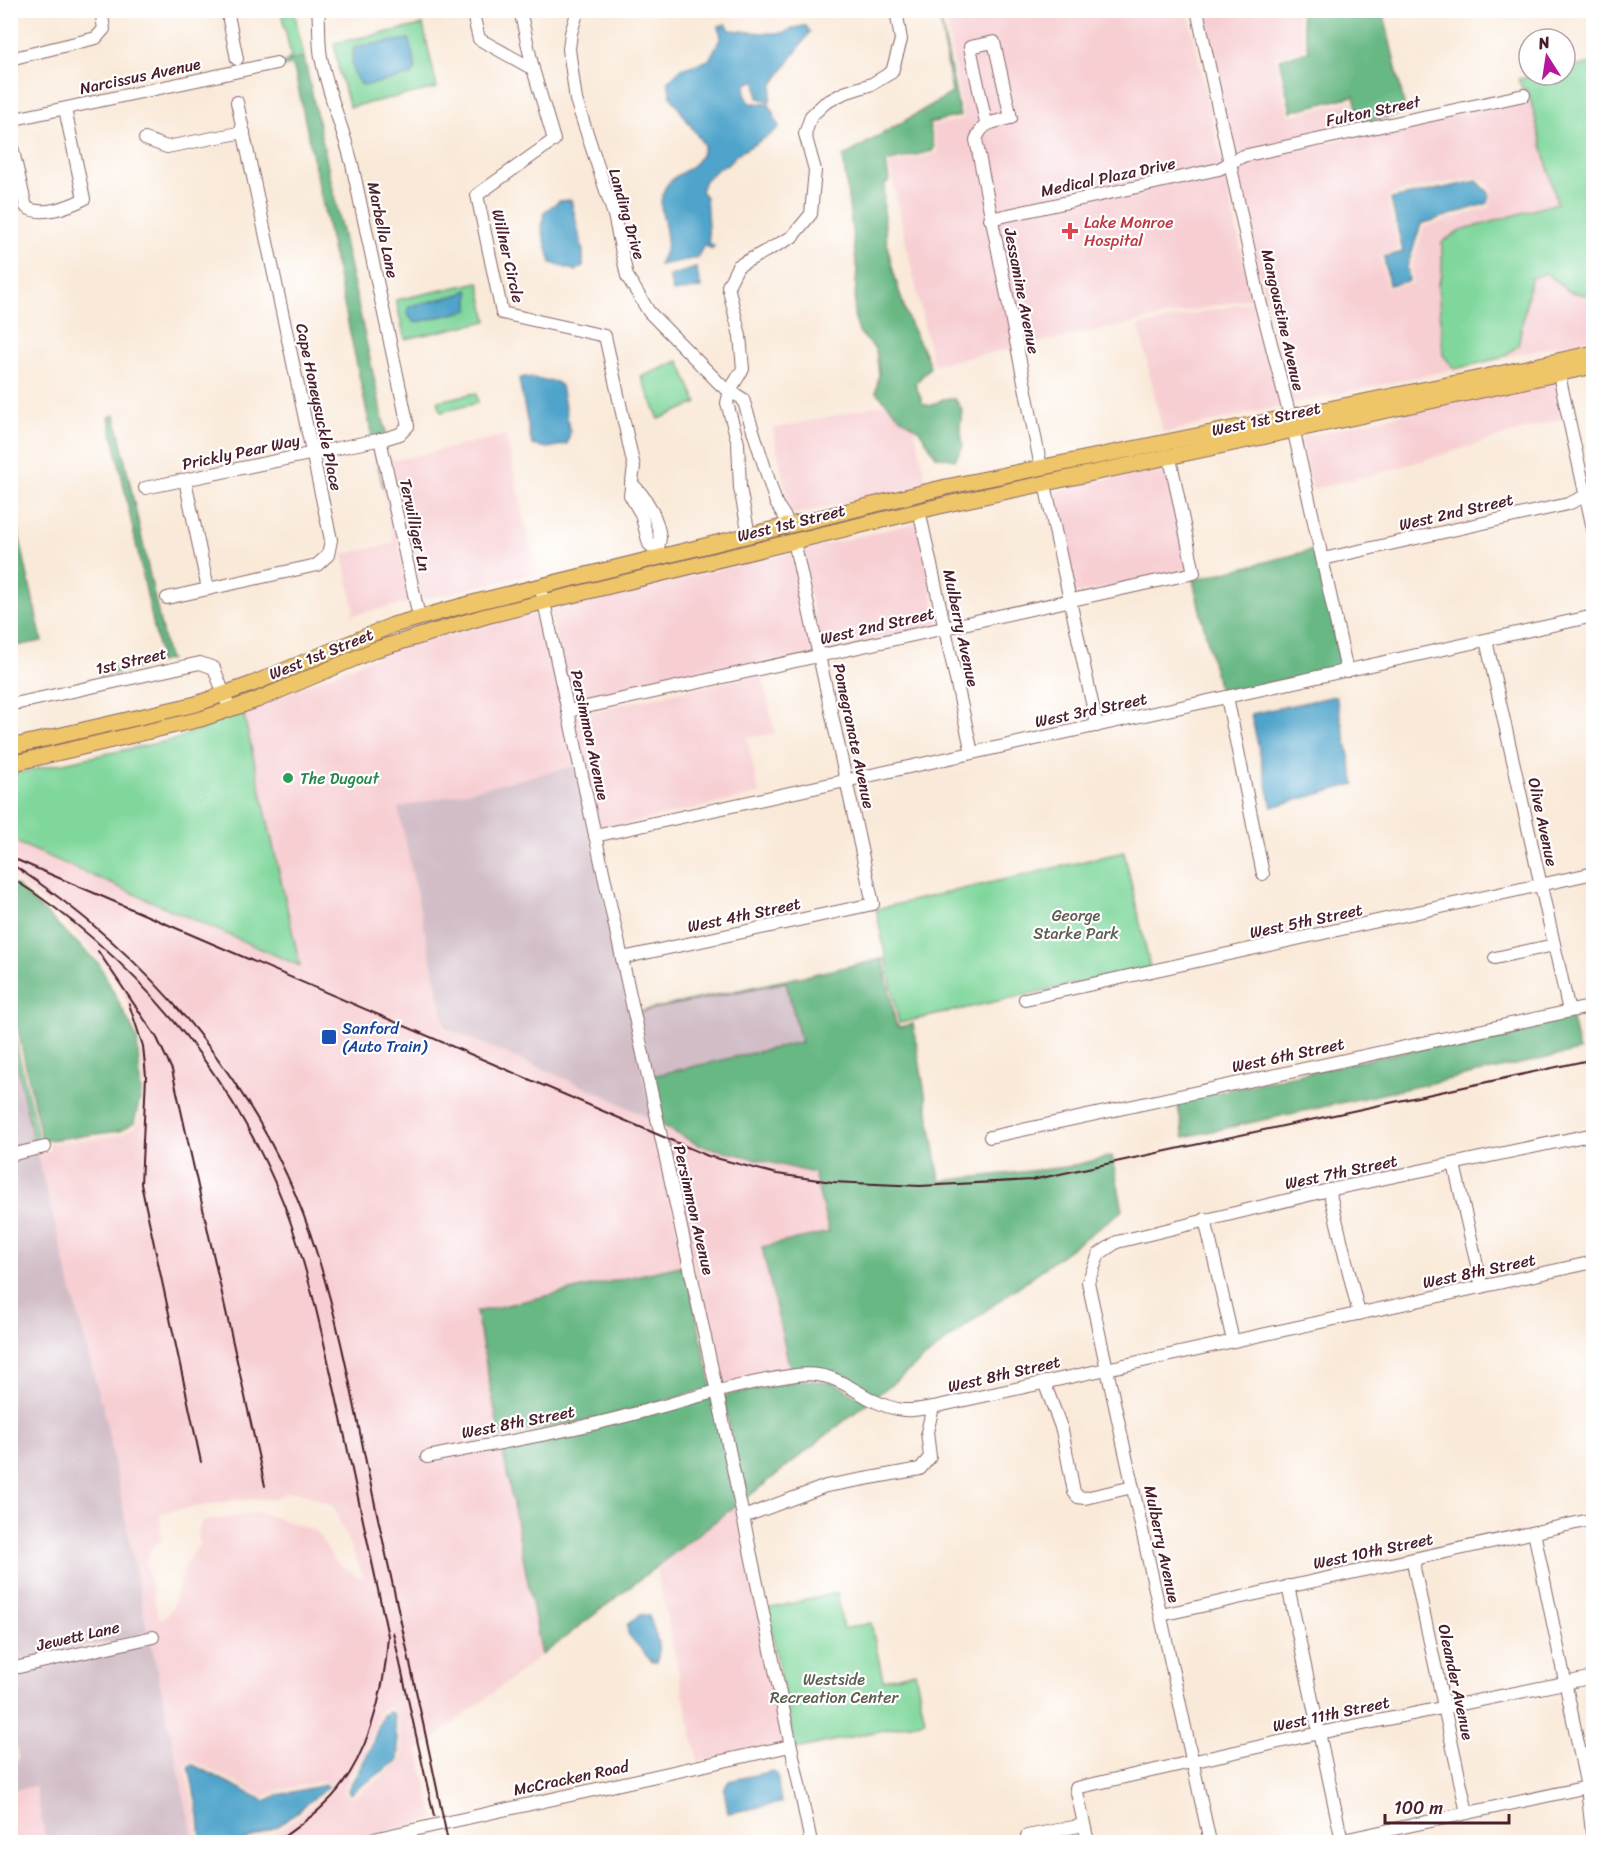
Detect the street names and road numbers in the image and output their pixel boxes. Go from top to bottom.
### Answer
street label: Narcissus Avenue [77,49,204,103]
street label: Fulton Street [1323,87,1423,135]
street label: Medical Plaza Drive [1038,149,1178,205]
street label: Landing Drive [600,165,654,263]
street label: Marbella Lane [359,179,407,281]
street label: Willner Circle [483,206,533,306]
street label: Jessamine Avenue [995,225,1048,357]
street label: Mangoustine Avenue [1253,246,1313,394]
street label: Cape Honeysuckle Place [287,321,351,493]
street label: West 1st Street [1209,393,1323,445]
street label: Prickly Pear Way [179,425,303,479]
street label: Terwilliger Ln [391,476,439,574]
street label: West 2nd Street [1396,485,1516,539]
street label: West 1st Street [734,496,848,550]
street label: Mulberry Avenue [934,566,988,690]
street label: West 2nd Street [817,599,937,653]
street label: West 1st Street [264,620,378,688]
street label: 1st Street [93,639,169,683]
street label: Pomegranate Avenue [824,661,884,811]
street label: Persimmon Avenue [562,667,618,803]
street label: West 3rd Street [1032,684,1150,736]
street label: Olive Avenue [1519,775,1567,869]
street label: West 4th Street [685,889,803,941]
street label: West 5th Street [1247,895,1365,947]
street label: West 6th Street [1229,1029,1347,1081]
street label: Persimmon Avenue [665,1142,723,1278]
street label: West 7th Street [1282,1146,1400,1198]
street label: West 8th Street [1420,1245,1538,1297]
street label: West 8th Street [945,1347,1063,1401]
street label: West 8th Street [459,1397,577,1447]
street label: Mulberry Avenue [1135,1482,1189,1606]
street label: West 10th Street [1310,1524,1436,1578]
street label: Jewett Lane [33,1612,123,1660]
street label: Oleander Avenue [1430,1621,1482,1743]
street label: West 11th Street [1270,1687,1392,1741]
street label: McCracken Road [511,1751,633,1804]

